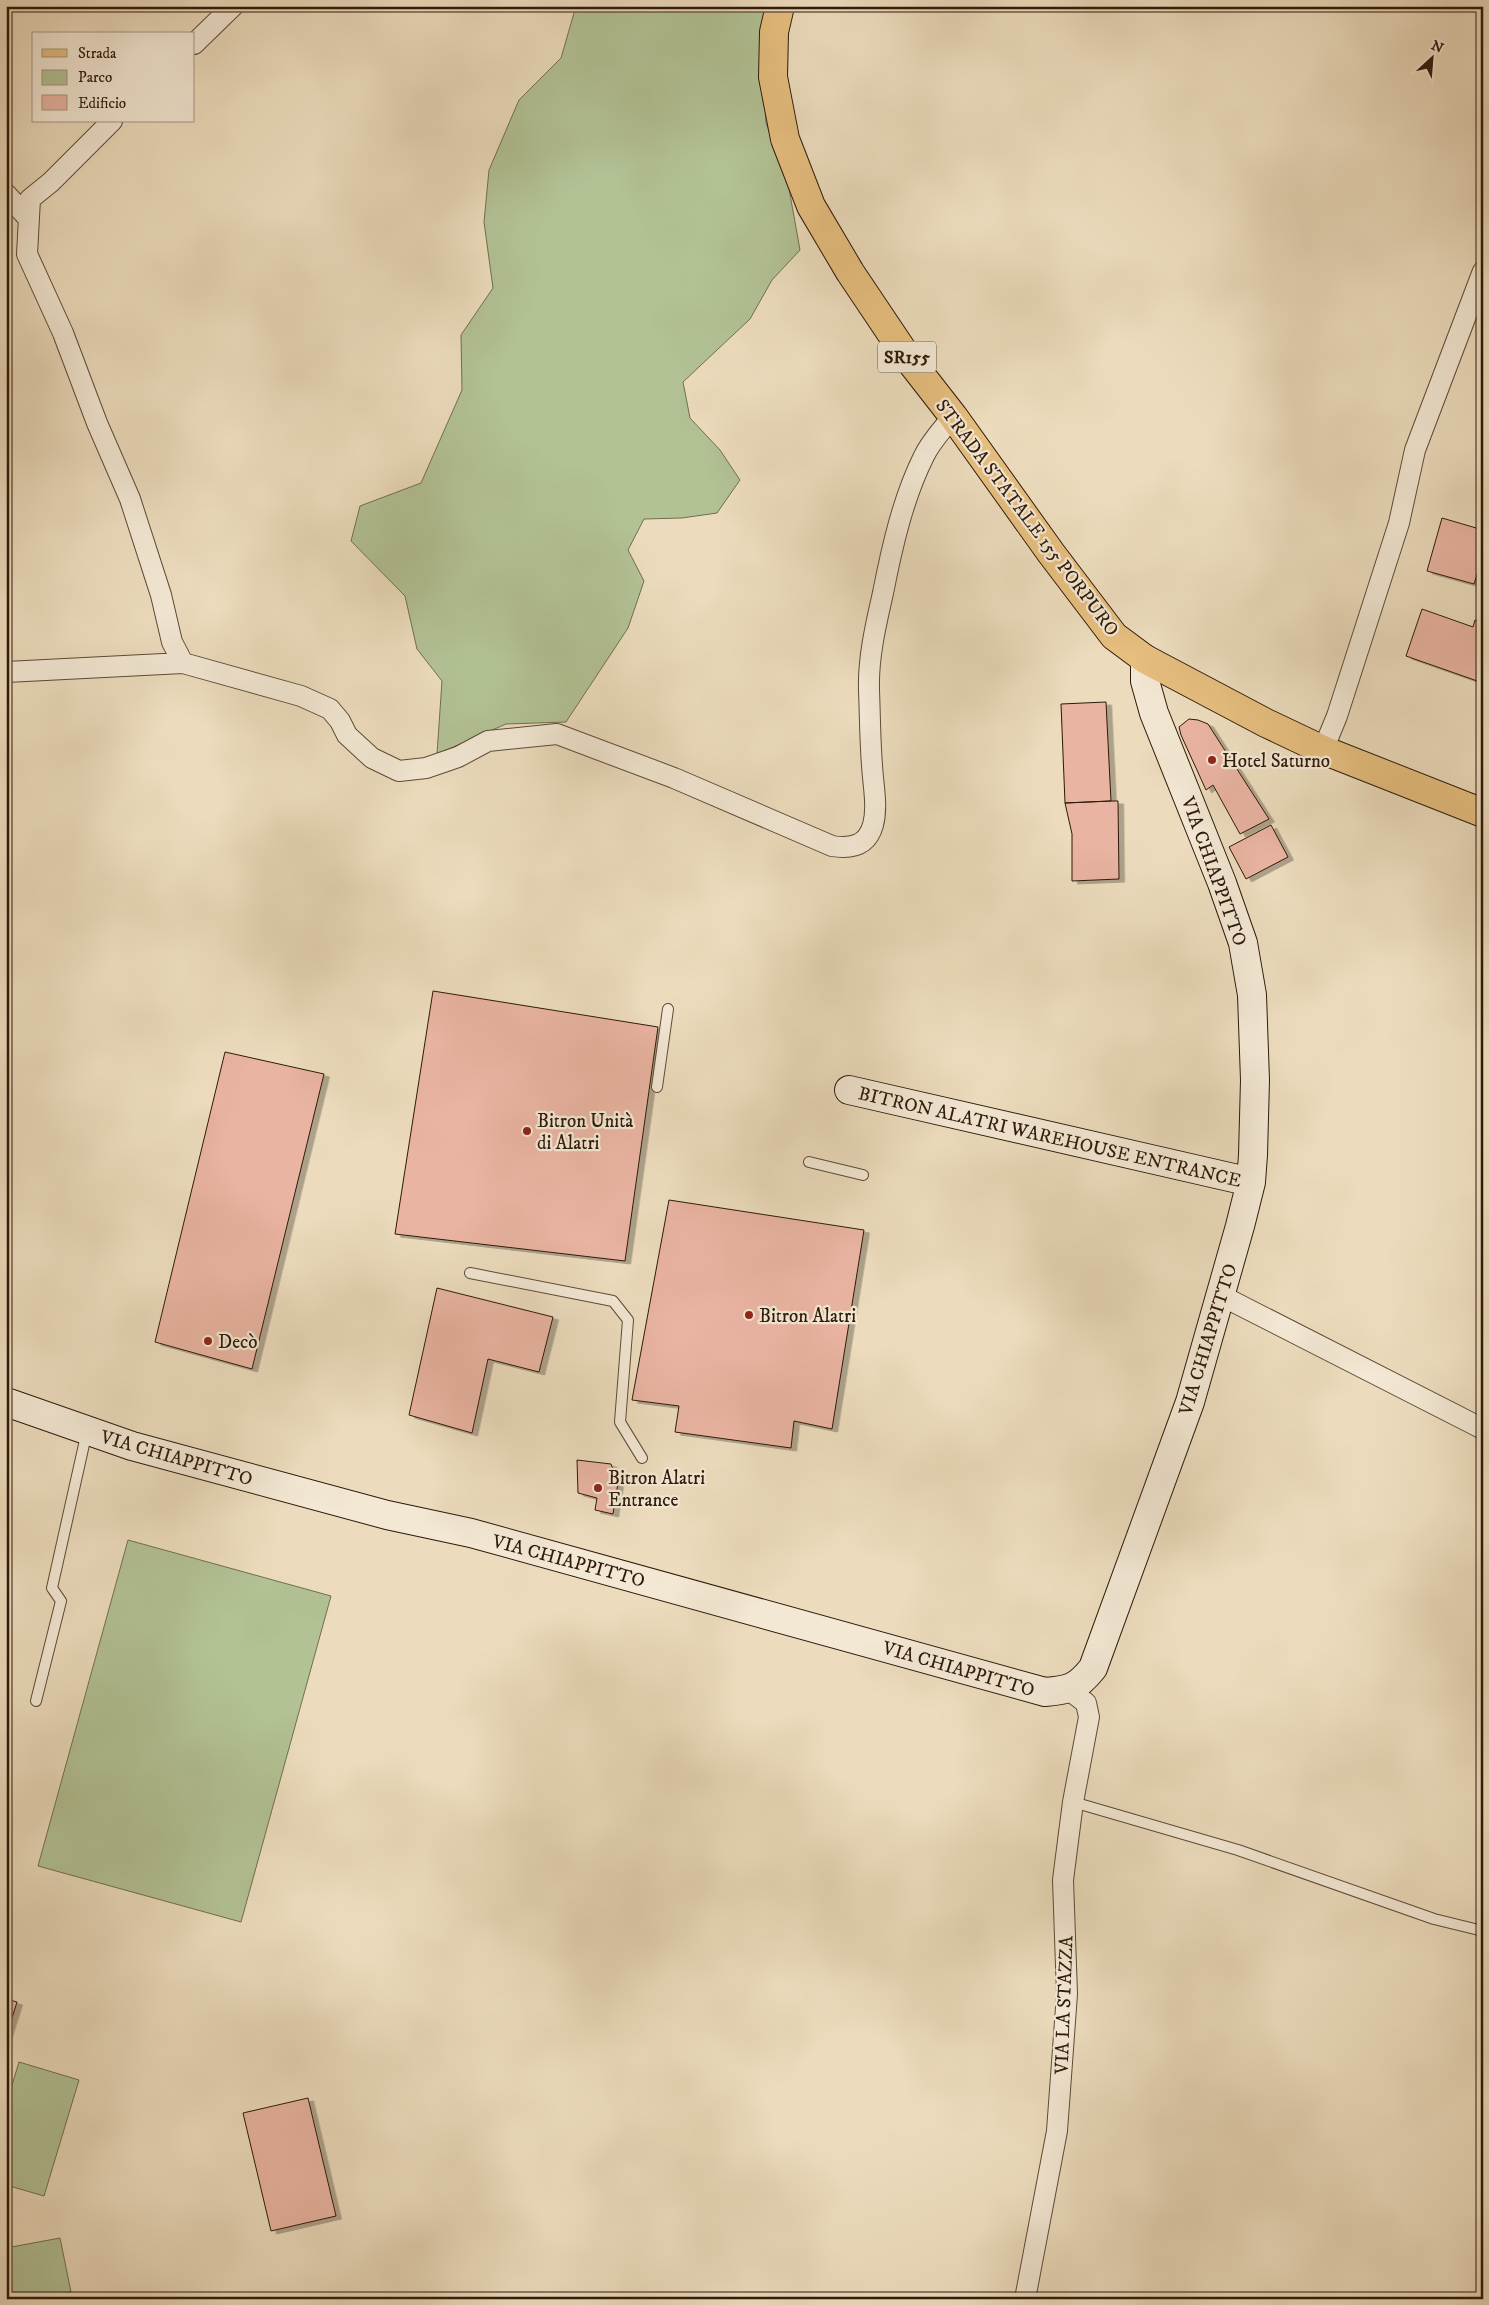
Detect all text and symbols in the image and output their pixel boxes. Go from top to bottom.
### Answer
legend [32,32,195,122]
north arrow [1406,32,1456,82]
text: N [1428,37,1447,58]
text: Strada [78,44,117,63]
text: Parco [78,68,112,87]
text: Edificio [78,94,126,113]
road number: SR155 [878,342,936,372]
street label: STRADA STATALE 155 PORPURO [930,395,1123,641]
place label: Hotel Saturno [1222,750,1330,773]
marker: Hotel Saturno [1206,754,1218,766]
street label: VIA CHIAPPITTO [1176,793,1251,949]
street label: BITRON ALATRI WAREHOUSE ENTRANCE [856,1082,1243,1193]
place label: Bitron Unità di Alatri [537,1110,633,1155]
marker: Bitron Unità di Alatri [521,1125,533,1137]
street label: VIA CHIAPPITTO [1174,1261,1242,1419]
place label: Bitron Alatri [759,1305,856,1328]
marker: Bitron Alatri [743,1309,755,1321]
place label: Decò [218,1331,257,1354]
marker: Decò [202,1335,214,1347]
street label: VIA CHIAPPITTO [97,1425,255,1491]
place label: Bitron Alatri Entrance [608,1467,705,1512]
marker: Bitron Alatri Entrance [592,1482,604,1494]
street label: VIA CHIAPPITTO [489,1530,647,1593]
street label: VIA CHIAPPITTO [879,1636,1037,1702]
street label: VIA LA STAZZA [1051,1934,1078,2076]

